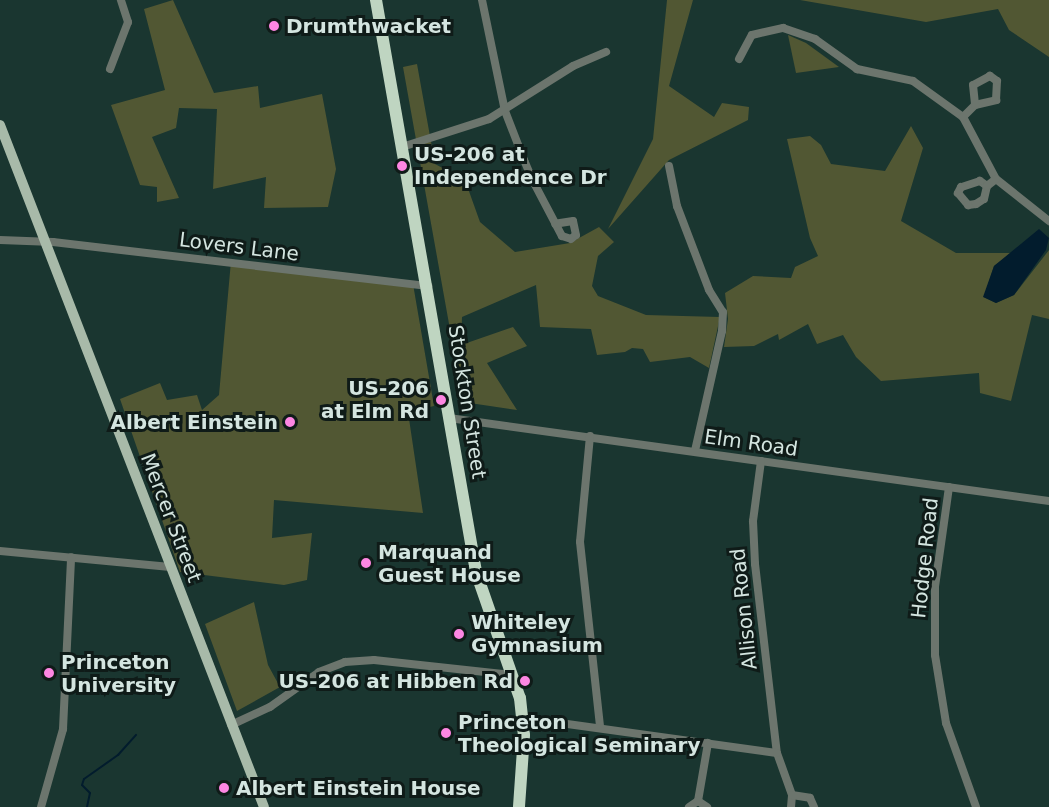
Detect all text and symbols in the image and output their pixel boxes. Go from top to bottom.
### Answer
place label: Drumthwacket [286,14,451,38]
marker: Drumthwacket [267,19,281,33]
place label: US-206 at Independence Dr [414,142,607,189]
marker: US-206 at Independence Dr [395,159,409,173]
street label: Lovers Lane [178,228,300,266]
street label: Stockton Street [443,323,491,481]
place label: US-206 at Elm Rd [321,376,429,423]
marker: US-206 at Elm Rd [434,393,448,407]
place label: Albert Einstein [111,410,278,434]
marker: Albert Einstein [283,415,297,429]
street label: Elm Road [703,425,799,461]
street label: Mercer Street [135,450,207,586]
street label: Hodge Road [907,496,943,620]
place label: Marquand Guest House [378,540,521,587]
street label: Allison Road [726,547,762,671]
marker: Marquand Guest House [359,556,373,570]
place label: Whiteley Gymnasium [471,610,603,657]
marker: Whiteley Gymnasium [452,627,466,641]
place label: Princeton University [61,650,176,697]
marker: Princeton University [42,666,56,680]
place label: US-206 at Hibben Rd [279,669,513,693]
marker: US-206 at Hibben Rd [518,674,532,688]
place label: Princeton Theological Seminary [458,710,700,757]
marker: Princeton Theological Seminary [439,726,453,740]
place label: Albert Einstein House [236,776,481,800]
marker: Albert Einstein House [217,781,231,795]

